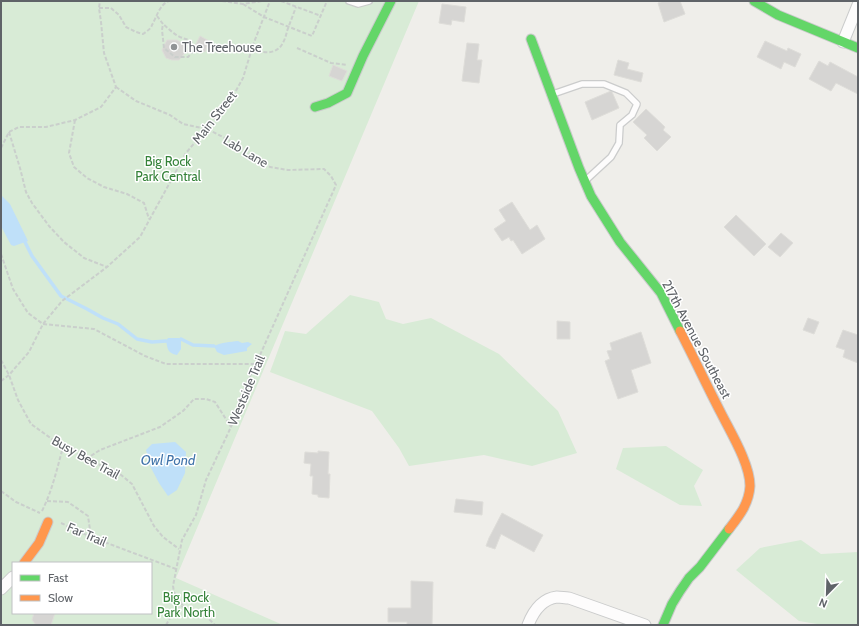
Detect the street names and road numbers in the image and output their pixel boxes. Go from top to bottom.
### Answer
street label: Main Street [188,87,240,147]
street label: Lab Lane [221,131,272,171]
street label: 217th Avenue Southeast [659,277,735,401]
street label: Westside Trail [224,352,268,428]
street label: Busy Bee Trail [49,432,123,482]
street label: Far Trail [65,519,109,549]

